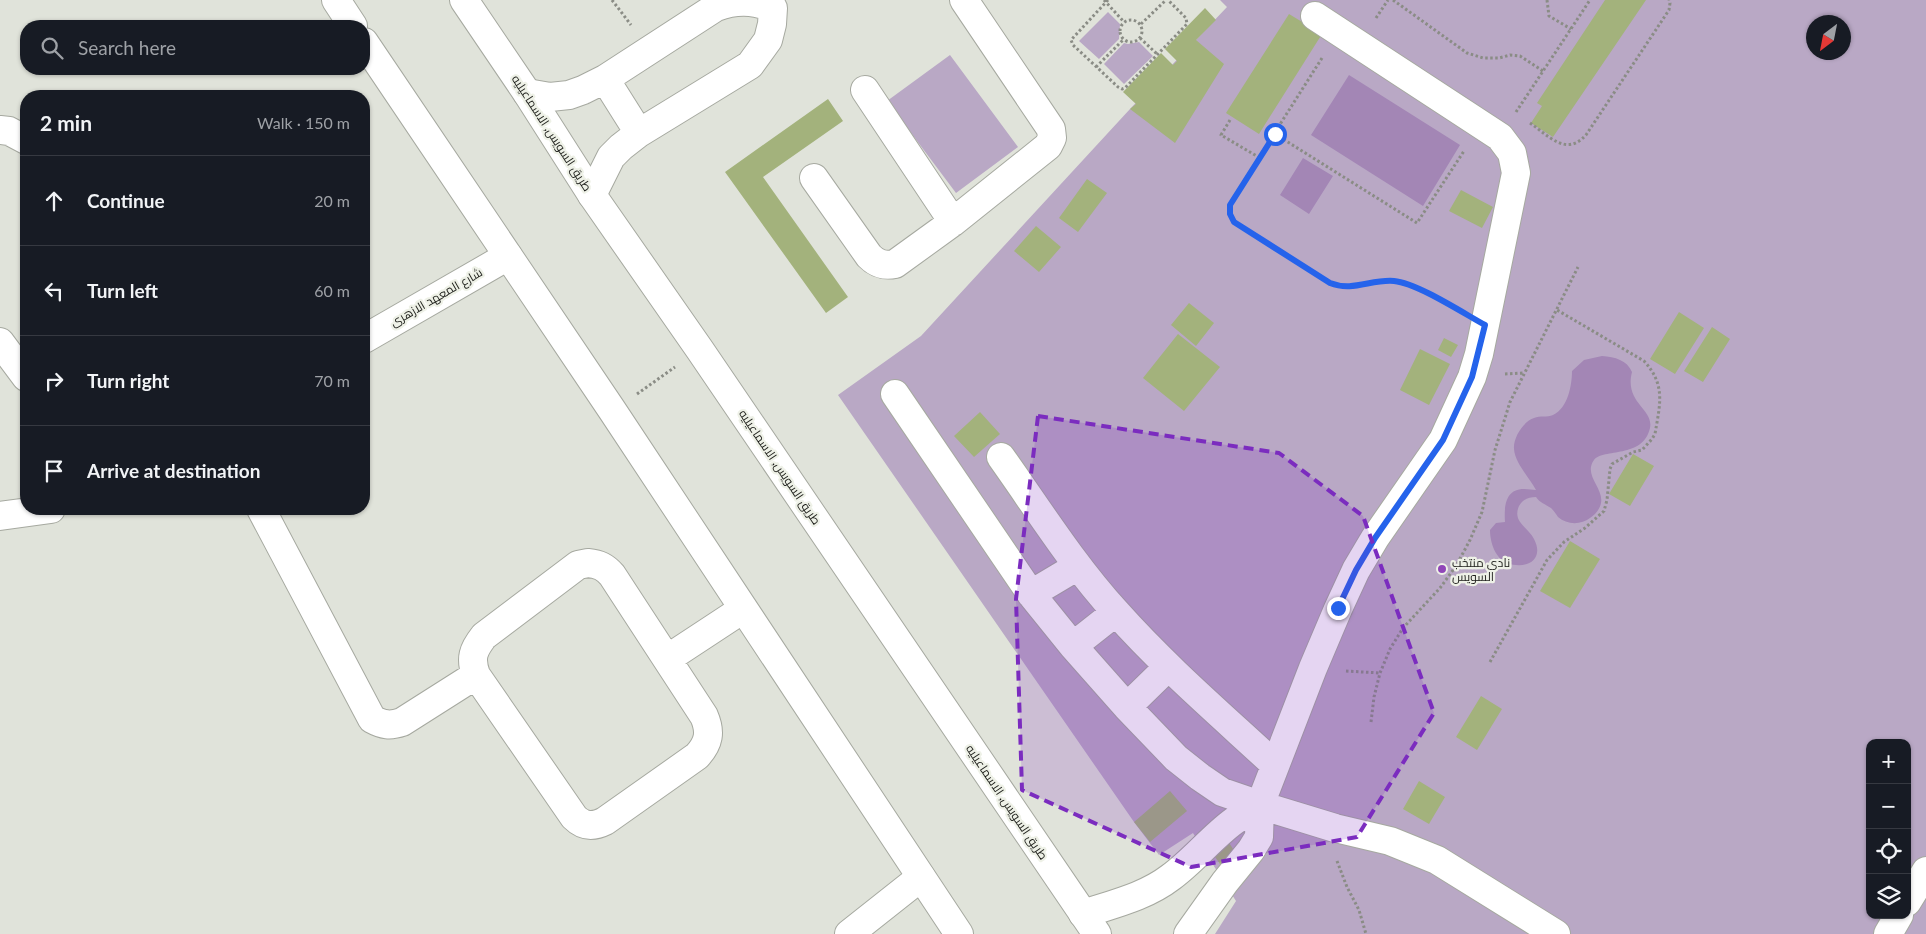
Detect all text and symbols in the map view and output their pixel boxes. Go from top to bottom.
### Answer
north arrow [1806,15,1851,60]
search box [20,20,370,75]
icon: search [38,34,66,62]
text: Search here [78,36,176,59]
street label: طريق السويس, الاسماعيليه [509,72,595,194]
text: 2 min [40,110,92,135]
text: Walk · 150 m [257,113,350,132]
route start [1264,123,1287,146]
icon: ahead [40,187,68,215]
text: Continue [87,189,165,212]
text: 20 m [314,191,350,210]
street label: شارع المعهد الازهرى [387,264,485,330]
icon: left [40,277,68,305]
text: Turn left [87,279,158,302]
text: 60 m [314,281,350,300]
icon: right [40,367,68,395]
text: Turn right [87,369,169,392]
text: 70 m [314,371,350,390]
street label: طريق السويس, الاسماعيليه [736,407,824,527]
icon: arrive [40,457,68,485]
text: Arrive at destination [87,459,260,482]
place label: نادي منتخب السويس [1452,555,1510,584]
marker: نادي منتخب السويس [1436,563,1448,575]
route end [1327,597,1350,620]
map controls [1866,739,1911,919]
button: + [1866,739,1911,784]
street label: طريق السويس, الاسماعيليه [963,742,1051,862]
button: − [1866,784,1911,829]
button: locate [1866,829,1911,874]
button: layers [1866,874,1911,919]

